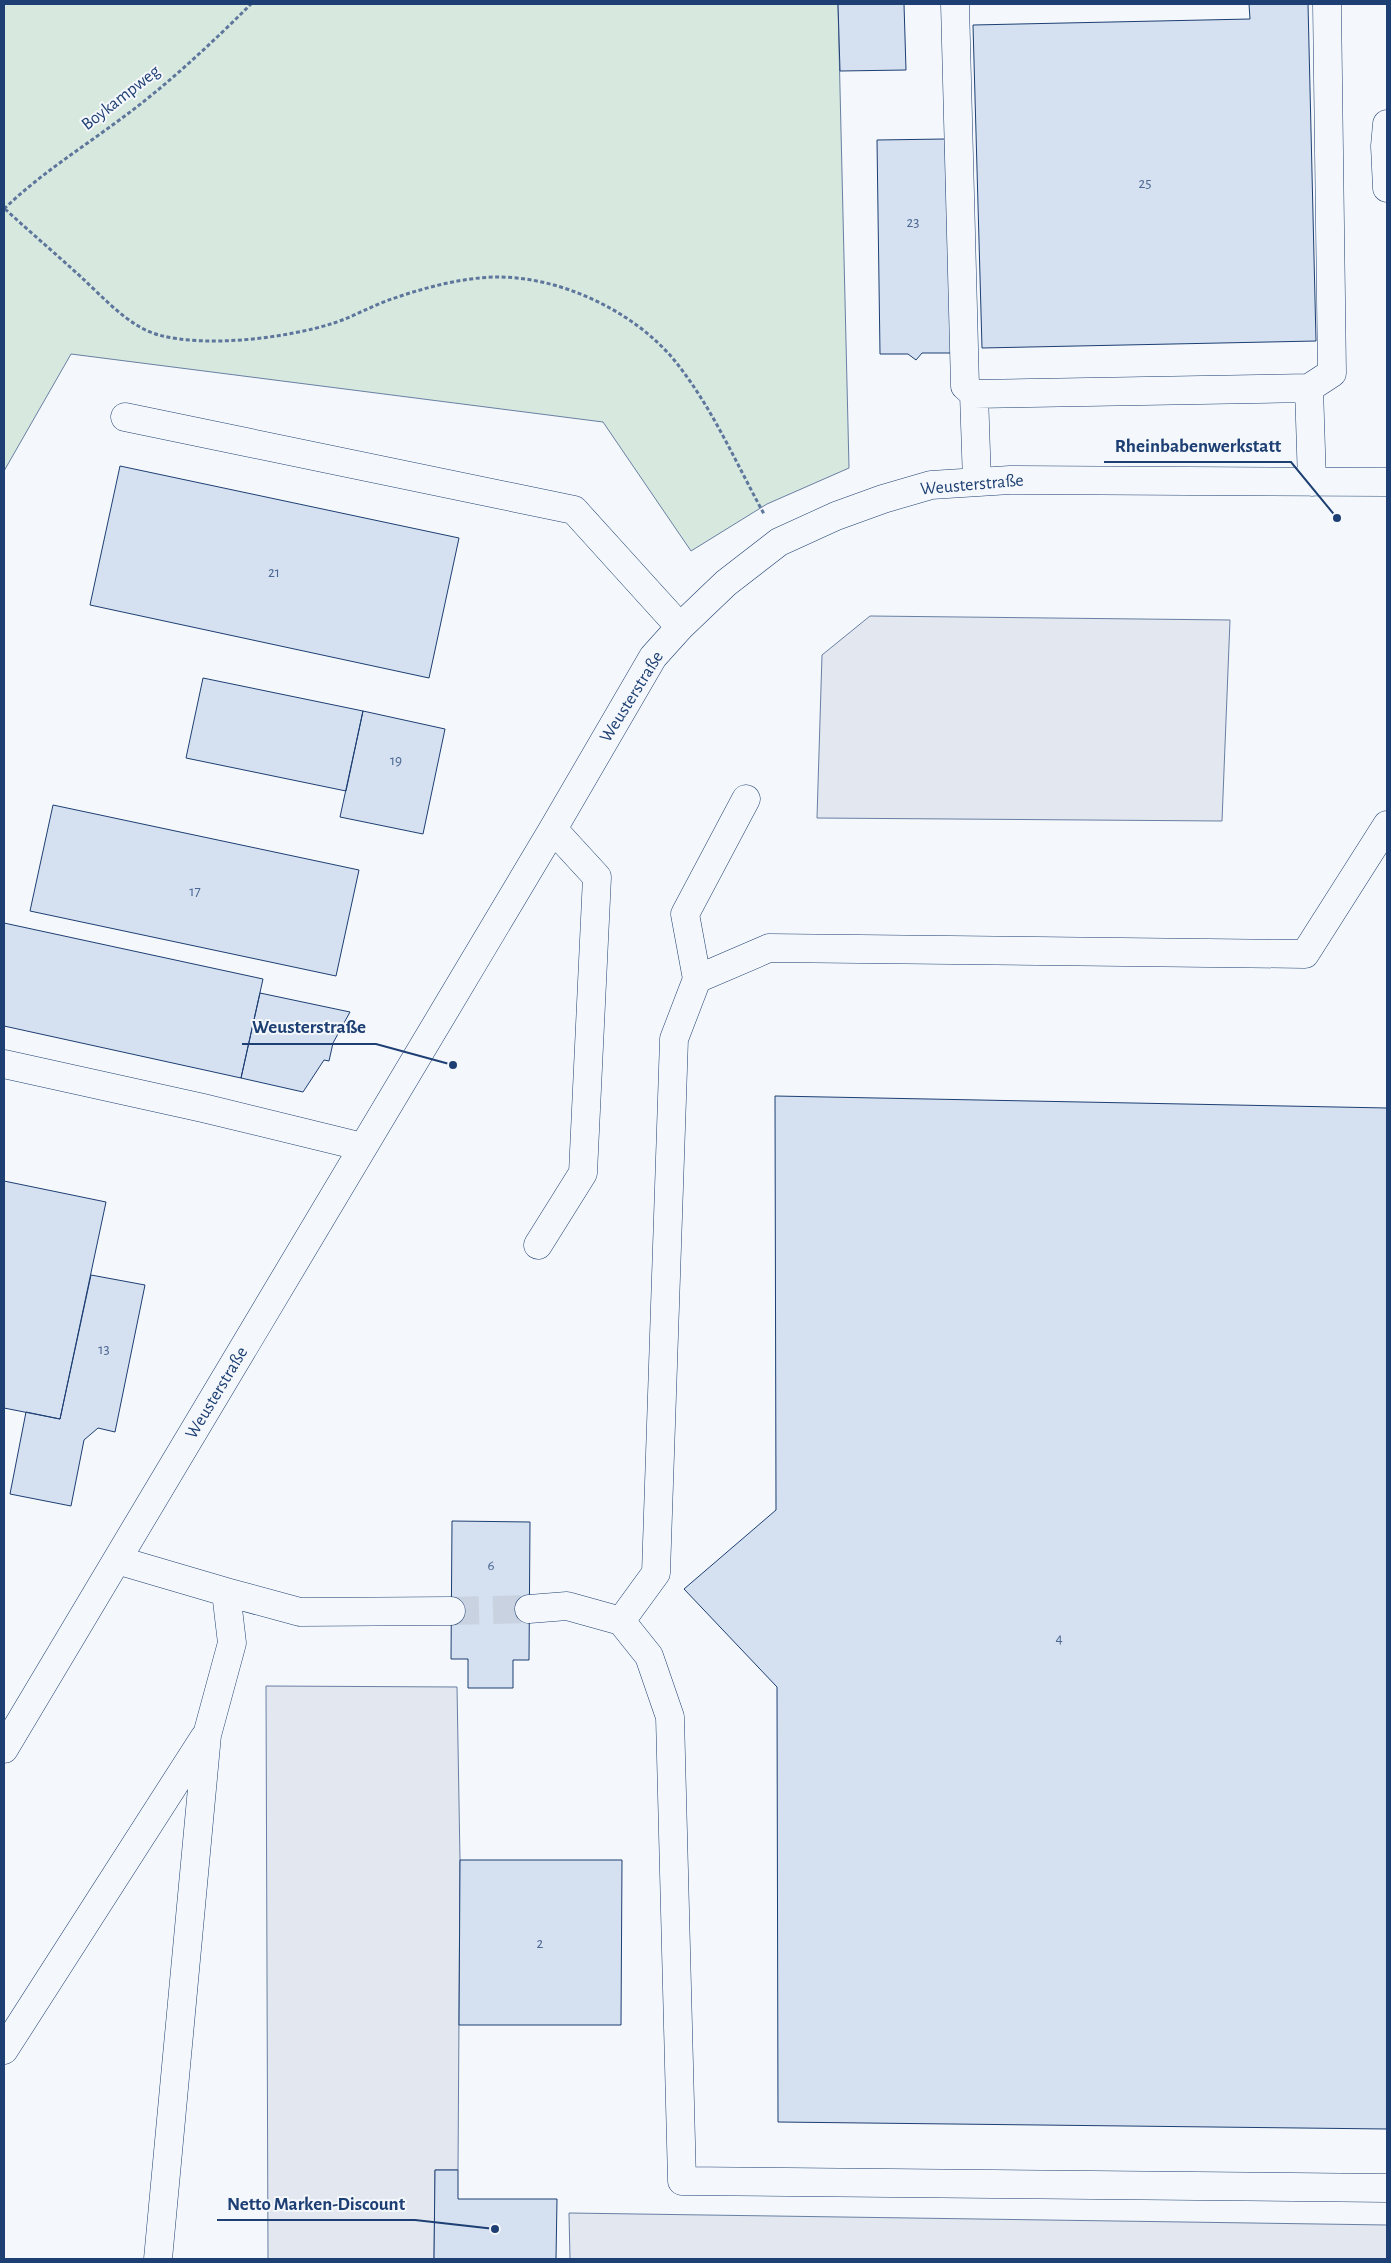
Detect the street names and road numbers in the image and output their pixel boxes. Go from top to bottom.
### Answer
street label: Boykampweg [78,62,164,134]
street label: Weusterstraße [920,472,1024,498]
street label: Weusterstraße [597,648,667,746]
street label: Weusterstraße [183,1344,251,1442]

